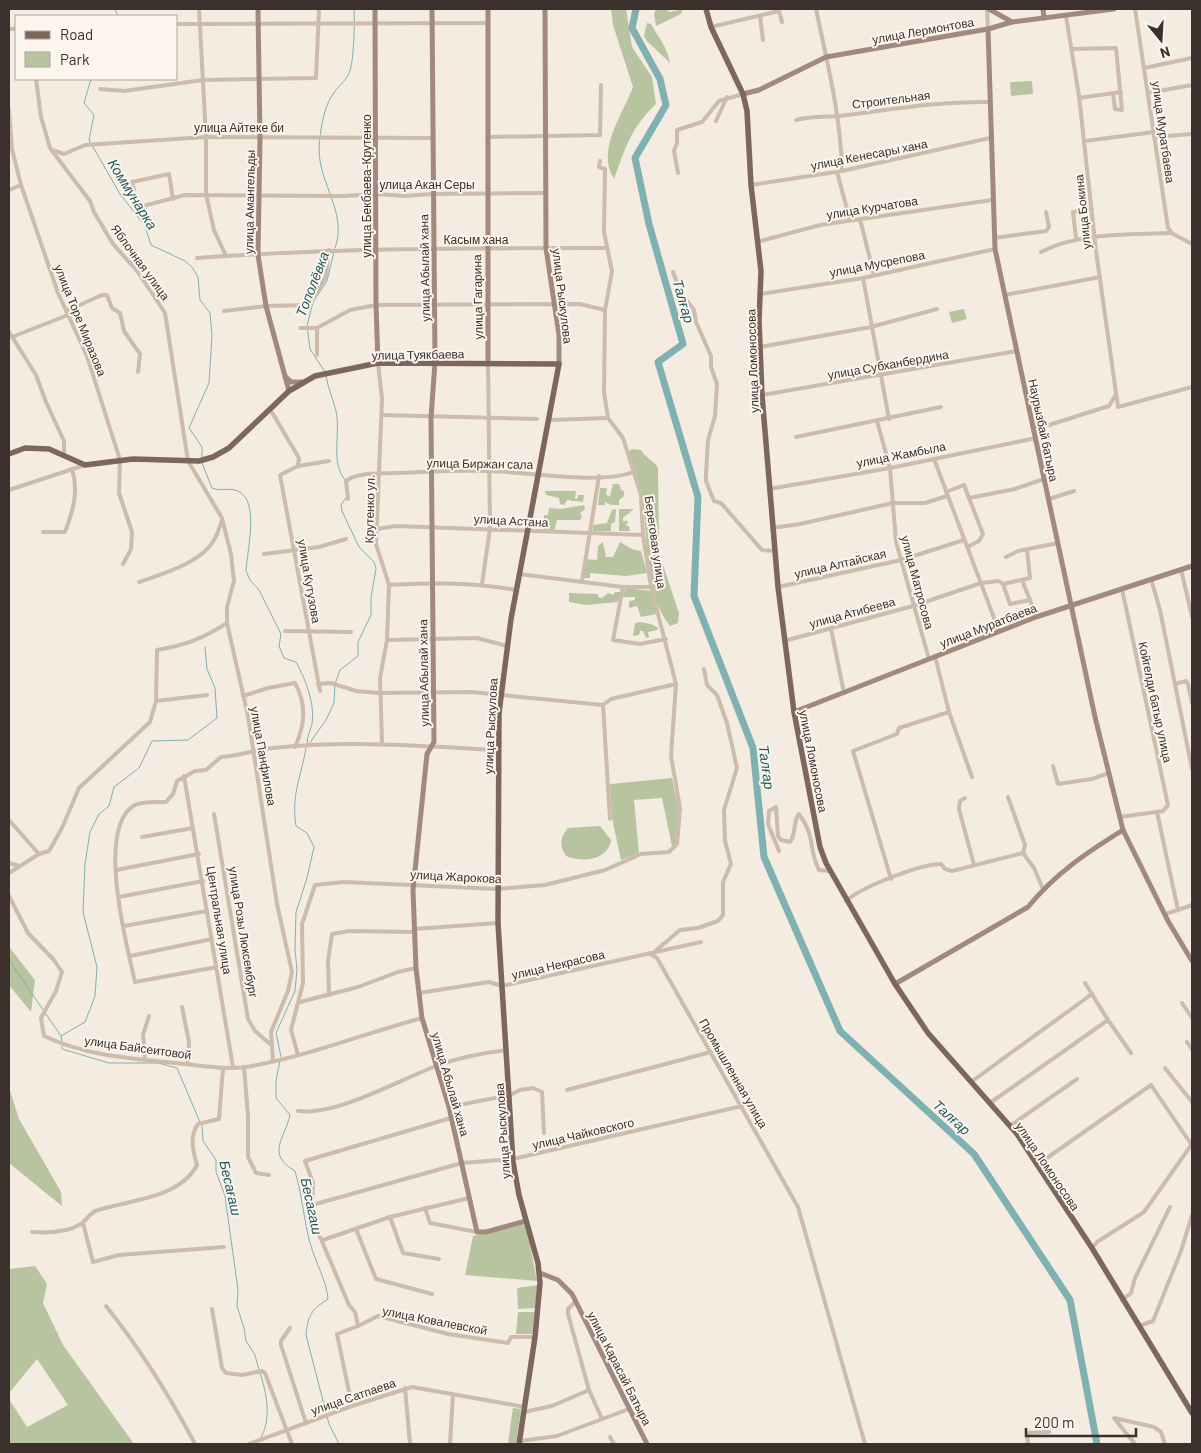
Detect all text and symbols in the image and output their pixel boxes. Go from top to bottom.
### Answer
street label: улица Лермонтова [871,14,975,47]
legend [15,15,178,80]
north arrow [1136,15,1186,65]
text: Road [60,25,93,43]
text: N [1158,43,1172,62]
text: Park [60,50,90,68]
street label: улица Муратбаева [1149,80,1178,184]
street label: Строительная [851,87,931,112]
street label: улица Бекбаева-Крутенко [359,114,374,258]
street label: улица Айтеке би [194,120,284,135]
street label: улица Кенесары хана [809,136,929,173]
street label: улица Амангельды [241,150,258,254]
water label: Коммунарка [105,156,161,232]
street label: улица Бокина [1071,173,1094,250]
street label: улица Акан Серы [379,177,475,192]
street label: улица Курчатова [825,193,919,222]
street label: улица Абылай хана [416,214,433,322]
street label: Яблочная улица [108,221,173,303]
street label: Касым хана [444,232,509,246]
street label: улица Мусрепова [828,247,926,280]
street label: улица Рыскулова [549,248,576,345]
water label: Тополёвка [292,249,332,319]
street label: улица Гагарина [469,254,486,340]
street label: улица Торе Миразова [51,262,110,378]
water label: Талғар [670,277,698,325]
street label: улица Ломоносова [743,308,762,413]
street label: улица Туякбаева [371,346,465,363]
street label: улица Субханбердина [826,346,950,383]
street label: Наурызбай батыра [1025,377,1062,483]
street label: улица Жамбыла [855,438,947,470]
street label: улица Биржан сала [427,455,534,472]
street label: Крутенко ул. [361,475,378,544]
street label: Береговая улица [642,495,669,590]
street label: улица Астана [473,511,549,530]
street label: улица Матросова [898,534,937,631]
street label: улица Кутузова [295,538,324,625]
street label: улица Алтайская [793,546,888,581]
street label: улица Атибеева [808,594,897,631]
street label: улица Муратбаева [937,600,1039,651]
street label: улица Абылай хана [415,619,432,727]
street label: Койгелди батыр улица [1135,640,1176,764]
street label: улица Рыскулова [481,677,501,774]
street label: улица Панфилова [247,705,280,807]
street label: улица Ломоносова [796,709,831,814]
water label: Талғар [755,744,779,790]
street label: Центральная улица [204,865,236,976]
street label: улица Розы Люксембург [226,865,261,999]
street label: улица Жарокова [410,867,502,886]
street label: улица Некрасова [510,946,606,982]
street label: Промышленная улица [696,1016,771,1131]
street label: улица Абылай хана [428,1030,473,1138]
street label: улица Байсеитовой [84,1033,192,1062]
street label: улица Рыскулова [492,1082,513,1179]
water label: Талғар [930,1096,974,1138]
street label: улица Чайковского [531,1114,636,1152]
street label: улица Ломоносова [1012,1119,1083,1214]
water label: Бесағаш [216,1159,246,1218]
water label: Бесагаш [298,1176,326,1236]
street label: улица Ковалевской [381,1303,489,1338]
street label: улица Карасай Батыра [584,1309,655,1428]
street label: улица Сатпаева [309,1375,398,1418]
scale bar [1026,1406,1136,1438]
text: 200 m [1034,1413,1074,1431]

